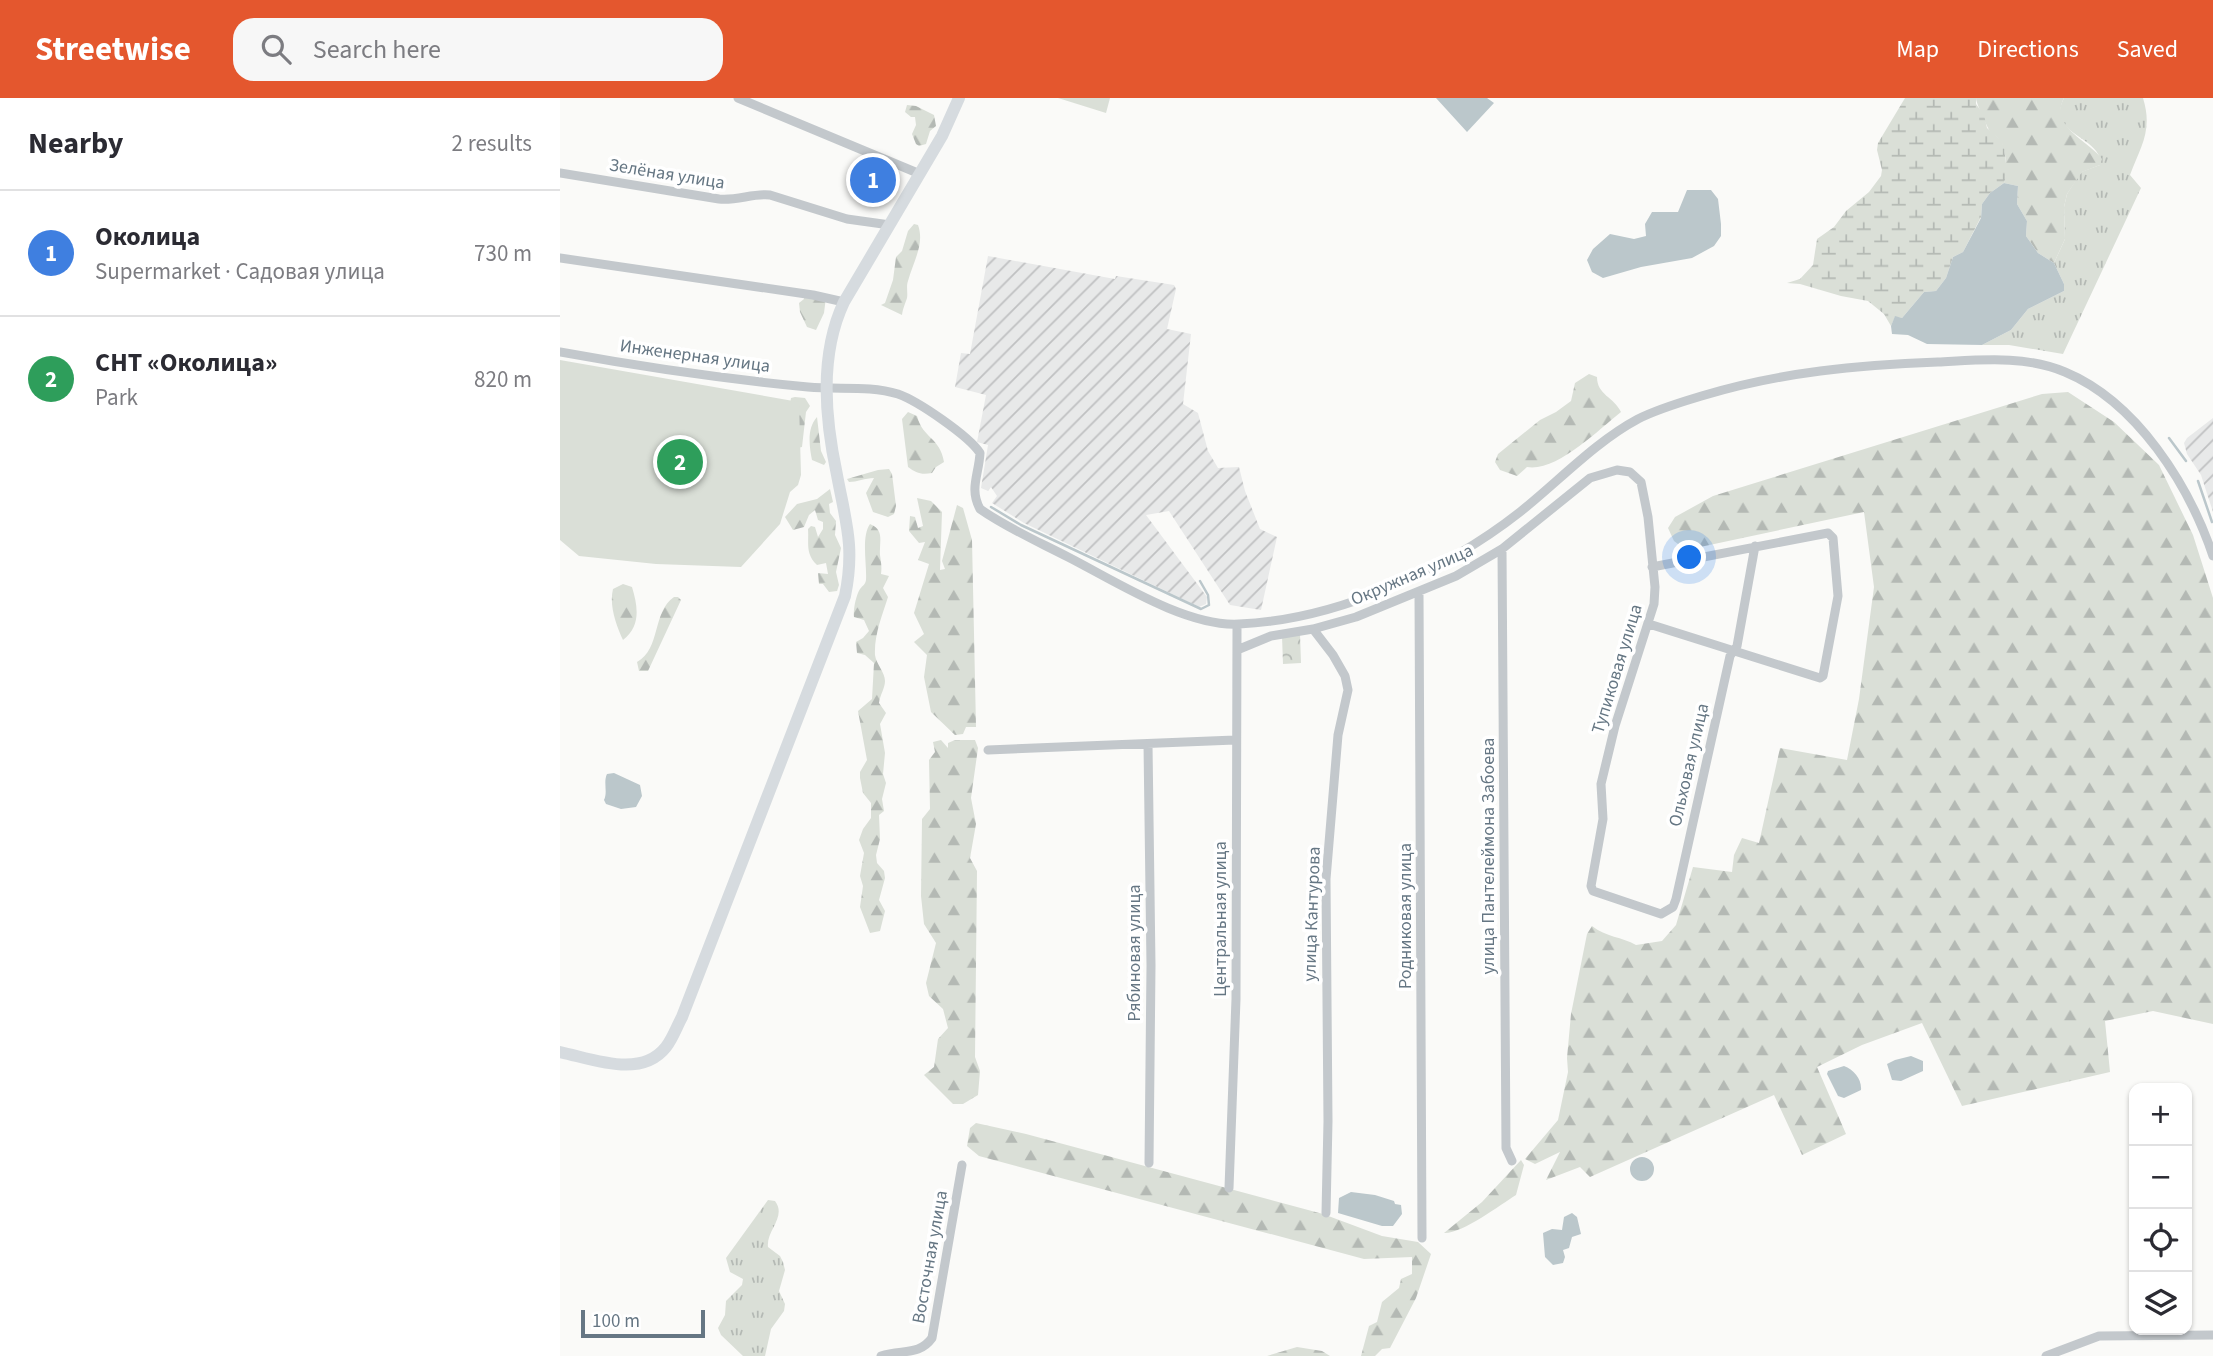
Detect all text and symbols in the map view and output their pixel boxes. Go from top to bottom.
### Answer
search box [233,18,723,81]
text: Streetwise [35,26,191,73]
icon: search [257,30,295,68]
text: Search here [313,31,441,68]
text: Map [1896,32,1939,67]
text: Directions [1977,32,2079,67]
text: Saved [2117,32,2178,67]
text: Nearby [28,122,123,165]
text: 2 results [452,127,532,160]
street label: Зелёная улица [607,153,727,195]
pin: 1 [850,154,896,206]
text: Околица [95,218,200,255]
text: 1 [45,237,57,270]
text: 730 m [474,237,532,270]
text: Supermarket · Садовая улица [95,255,385,288]
street label: Инженерная улица [618,333,772,379]
text: СНТ «Околица» [95,344,278,381]
text: 2 [45,363,57,396]
text: 820 m [474,363,532,396]
text: Park [95,381,138,414]
pin: 2 [657,436,703,488]
street label: Окружная улица [1347,538,1477,612]
your location [1672,540,1706,574]
street label: Тупиковая улица [1585,601,1649,737]
street label: Ольховая улица [1663,701,1715,829]
street label: улица Пантелеймона Забоева [1476,738,1501,974]
street label: Центральная улица [1208,841,1233,997]
street label: Родниковая улица [1393,843,1418,989]
street label: улица Кантурова [1297,846,1327,982]
street label: Рябиновая улица [1122,884,1147,1022]
map controls [2129,1083,2192,1335]
button: + [2129,1083,2192,1146]
button: − [2129,1146,2192,1209]
street label: Восточная улица [906,1189,954,1325]
button: locate [2129,1209,2192,1272]
button: layers [2129,1272,2192,1335]
scale bar [581,1307,705,1339]
text: 100 m [592,1308,640,1335]

